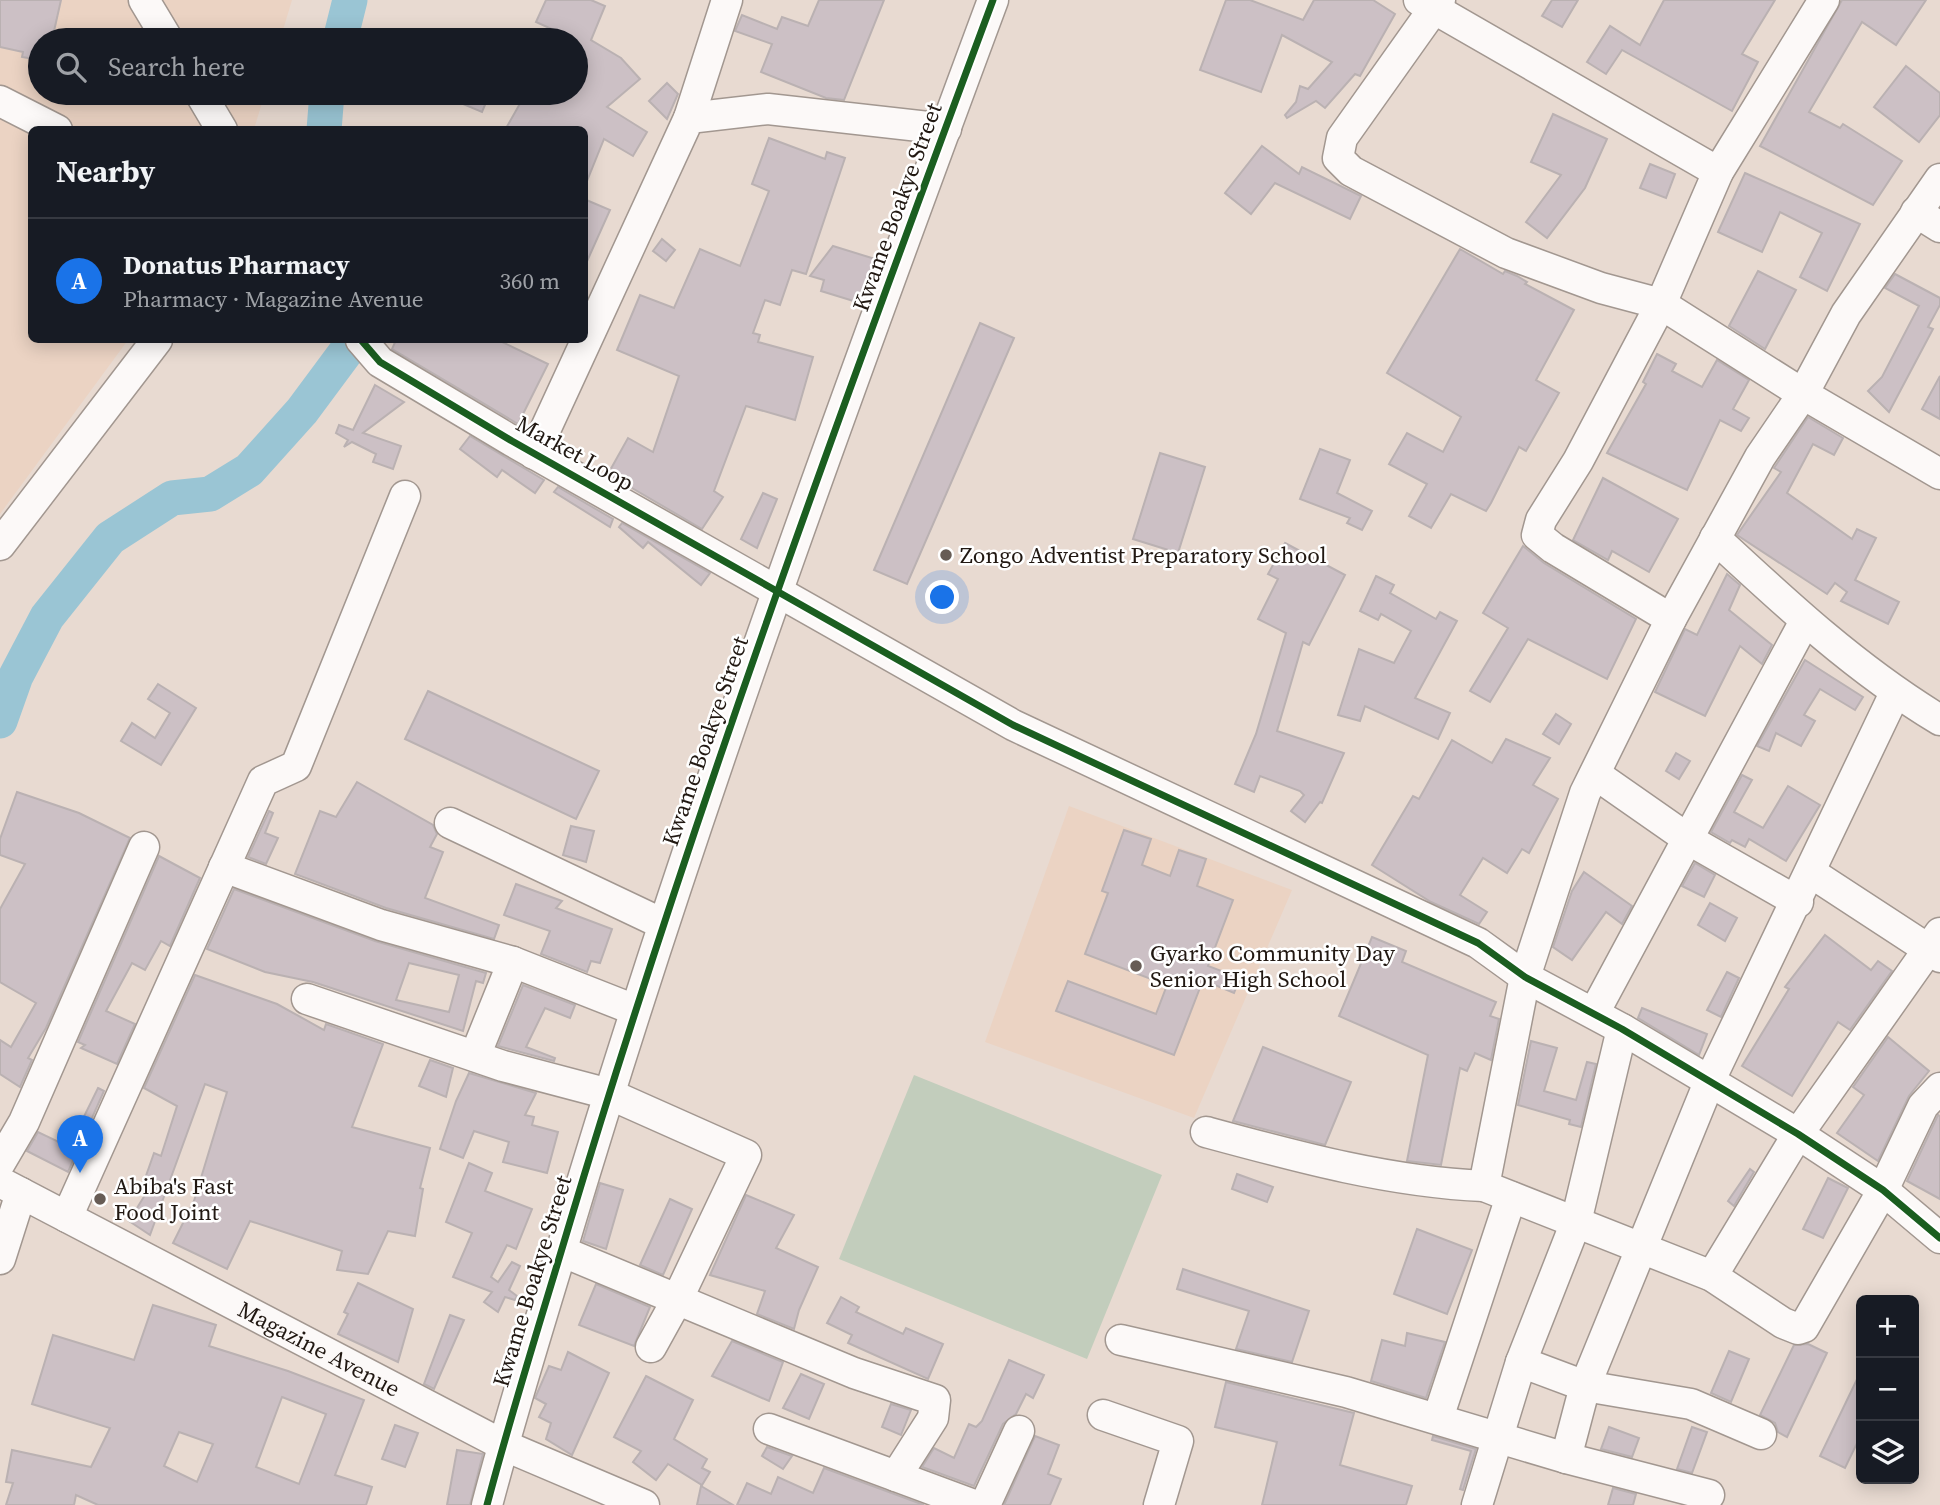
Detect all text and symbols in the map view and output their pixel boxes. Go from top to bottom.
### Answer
search box [28,28,588,105]
icon: search [52,48,90,86]
text: Search here [108,49,245,85]
street label: Kwame Boakye Street [844,98,950,316]
text: Nearby [56,151,155,192]
text: Donatus Pharmacy [123,247,350,283]
text: A [71,265,87,297]
text: 360 m [499,265,560,297]
text: Pharmacy · Magazine Avenue [123,283,424,315]
street label: Market Loop [510,407,640,499]
place label: Zongo Adventist Preparatory School [960,539,1327,571]
marker: Zongo Adventist Preparatory School [938,547,954,563]
your location [925,580,959,614]
street label: Kwame Boakye Street [654,631,756,850]
place label: Gyarko Community Day Senior High School [1150,937,1395,995]
marker: Gyarko Community Day Senior High School [1128,958,1144,974]
pin: A [57,1115,103,1173]
place label: Abiba's Fast Food Joint [114,1170,234,1228]
street label: Kwame Boakye Street [485,1171,580,1391]
marker: Abiba's Fast Food Joint [92,1191,108,1207]
street label: Magazine Avenue [232,1293,406,1404]
map controls [1856,1295,1919,1484]
button: + [1856,1295,1919,1358]
button: − [1856,1358,1919,1421]
button: layers [1856,1421,1919,1484]

